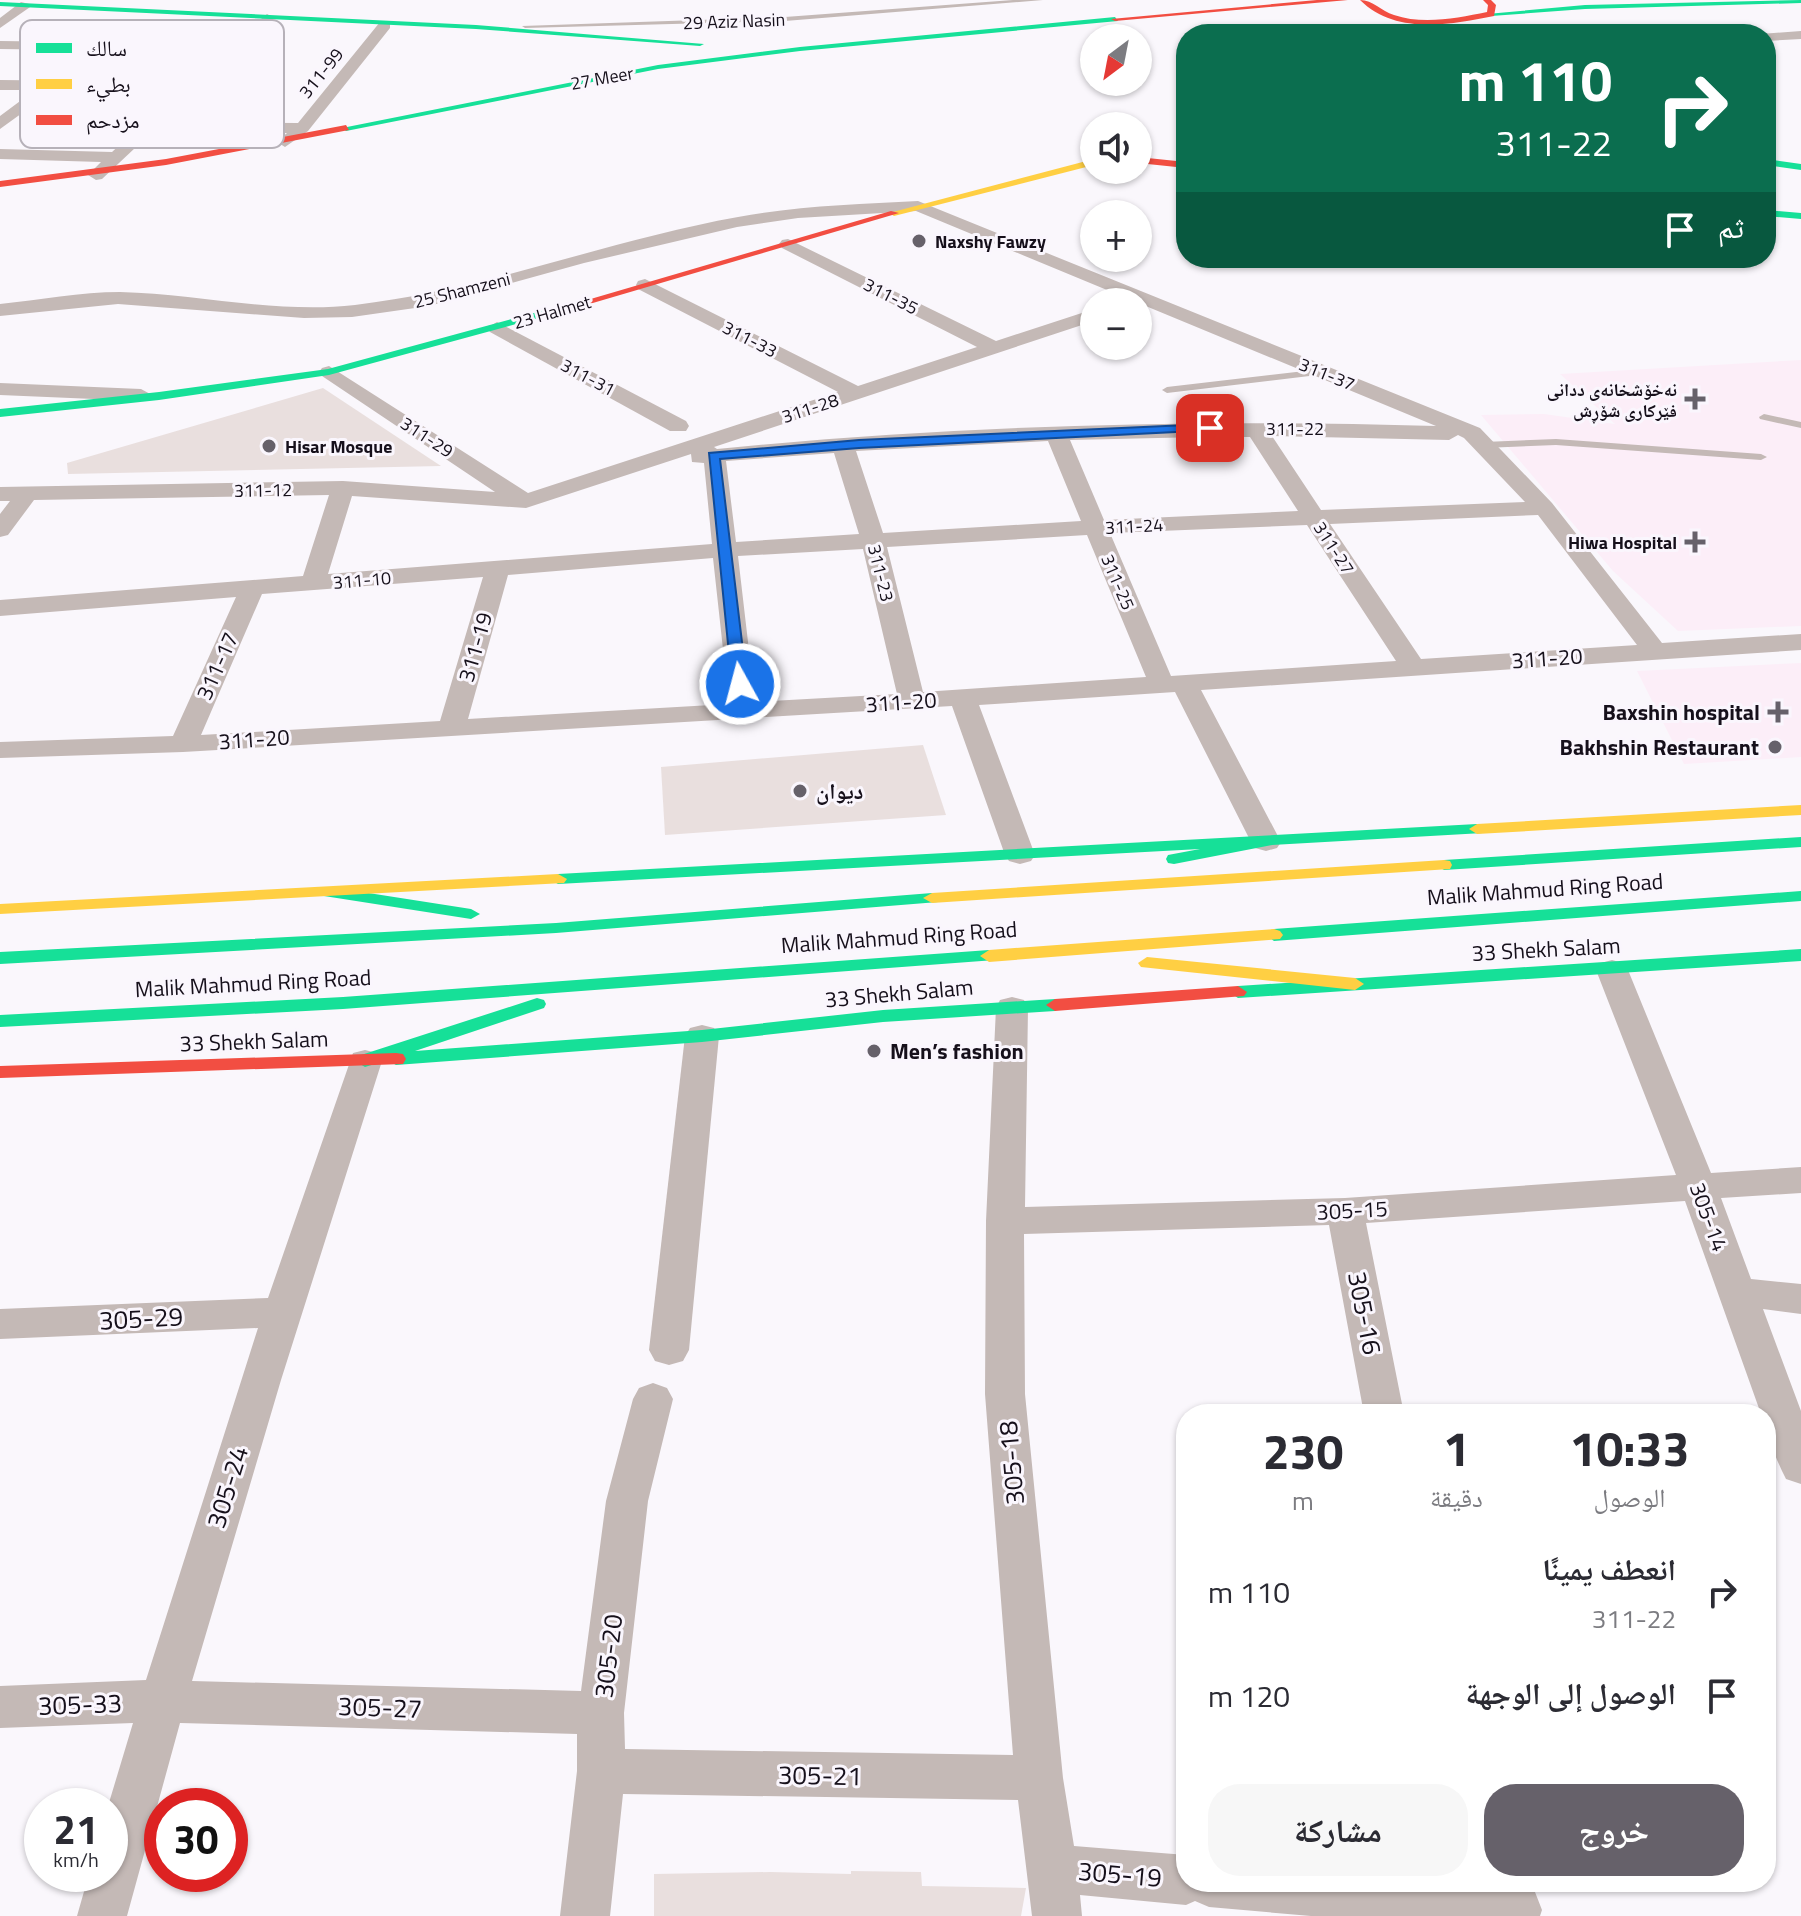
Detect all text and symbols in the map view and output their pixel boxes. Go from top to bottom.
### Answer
street label: 29 Aziz Nasin [682,6,786,36]
legend [20,20,284,148]
north arrow [1080,24,1152,96]
map controls [1080,24,1152,360]
text: سالك [86,31,127,65]
text: 110 m [1459,38,1612,123]
street label: 311-99 [292,42,350,104]
icon: right [1640,56,1744,160]
street label: 27 Meer [568,59,636,97]
text: بطيء [86,67,131,102]
text: مزدحم [86,103,140,137]
button: sound [1080,112,1152,184]
text: 311-22 [1495,115,1612,170]
button: + [1080,200,1152,272]
text: ثم [1718,204,1744,250]
icon: arrive [1658,208,1702,252]
place label: Naxshy Fawzy [935,228,1046,255]
marker: Naxshy Fawzy [910,232,928,250]
street label: 25 Shamzeni [411,265,513,315]
street label: 311-35 [859,271,923,321]
street label: 23 Halmet [510,288,595,336]
button: − [1080,288,1152,360]
street label: 311-33 [718,314,782,364]
street label: 311-31 [556,351,620,403]
street label: 311-37 [1295,351,1359,397]
place label: نەخۆشخانەی ددانی فێرکاری شۆڕش [1547,376,1677,424]
street label: 311-28 [778,386,842,430]
marker: نەخۆشخانەی ددانی فێرکاری شۆڕش [1684,388,1706,410]
pin [1176,394,1244,462]
icon: arrive [1188,406,1232,450]
street label: 311-29 [395,410,459,464]
street label: 311-22 [1266,415,1324,442]
place label: Hisar Mosque [285,433,393,460]
marker: Hisar Mosque [260,437,278,455]
street label: 311-12 [234,476,292,504]
street label: 311-24 [1104,511,1164,541]
street label: 311-27 [1307,516,1361,580]
place label: Hiwa Hospital [1568,529,1677,556]
marker: Hiwa Hospital [1684,531,1706,553]
street label: 311-23 [861,541,901,605]
street label: 311-25 [1094,550,1142,614]
street label: 311-10 [332,564,392,596]
street label: 311-19 [449,608,501,686]
street label: 311-17 [187,627,247,705]
street label: 311-20 [1510,639,1584,677]
position arrow [698,642,782,726]
street label: 311-20 [864,683,938,721]
place label: Baxshin hospital [1603,695,1760,729]
marker: Baxshin hospital [1767,701,1789,723]
street label: 311-20 [217,720,291,758]
place label: Bakhshin Restaurant [1560,730,1759,764]
marker: Bakhshin Restaurant [1766,738,1784,756]
place label: دیوان [816,774,863,808]
marker: دیوان [791,782,809,800]
street label: Malik Mahmud Ring Road [1426,864,1664,914]
street label: Malik Mahmud Ring Road [780,912,1018,962]
street label: 33 Shekh Salam [1471,928,1621,970]
street label: Malik Mahmud Ring Road [134,960,372,1006]
street label: 33 Shekh Salam [823,970,975,1016]
street label: 33 Shekh Salam [179,1021,329,1061]
place label: Men’s fashion [890,1034,1024,1068]
marker: Men’s fashion [865,1042,883,1060]
street label: 305-14 [1681,1178,1737,1256]
street label: 305-15 [1316,1191,1388,1229]
street label: 305-16 [1338,1268,1392,1358]
street label: 305-29 [98,1296,184,1340]
text: 1 [1443,1412,1470,1485]
text: 10:33 [1570,1412,1689,1485]
text: 230 [1263,1415,1343,1488]
street label: 305-18 [988,1419,1034,1507]
street label: 305-24 [196,1441,258,1533]
text: دقيقة [1430,1478,1483,1517]
text: الوصول [1593,1478,1665,1517]
text: m [1292,1481,1314,1520]
text: انعطف يمينًا [1542,1546,1676,1592]
text: 110 m [1208,1569,1290,1615]
icon: right [1700,1570,1744,1614]
text: 311-22 [1592,1599,1676,1638]
street label: 305-20 [584,1612,632,1700]
text: الوصول إلى الوجهة [1466,1670,1676,1716]
text: 120 m [1208,1673,1290,1719]
icon: arrive [1700,1674,1744,1718]
street label: 305-33 [37,1683,123,1725]
street label: 305-27 [337,1686,423,1728]
street label: 305-21 [778,1755,862,1795]
button: مشاركة [1208,1784,1468,1876]
button: خروج [1484,1784,1744,1876]
speed limit sign: 30 [144,1788,248,1892]
text: 21 [54,1799,98,1860]
text: km/h [53,1844,99,1875]
street label: 305-19 [1076,1851,1164,1897]

